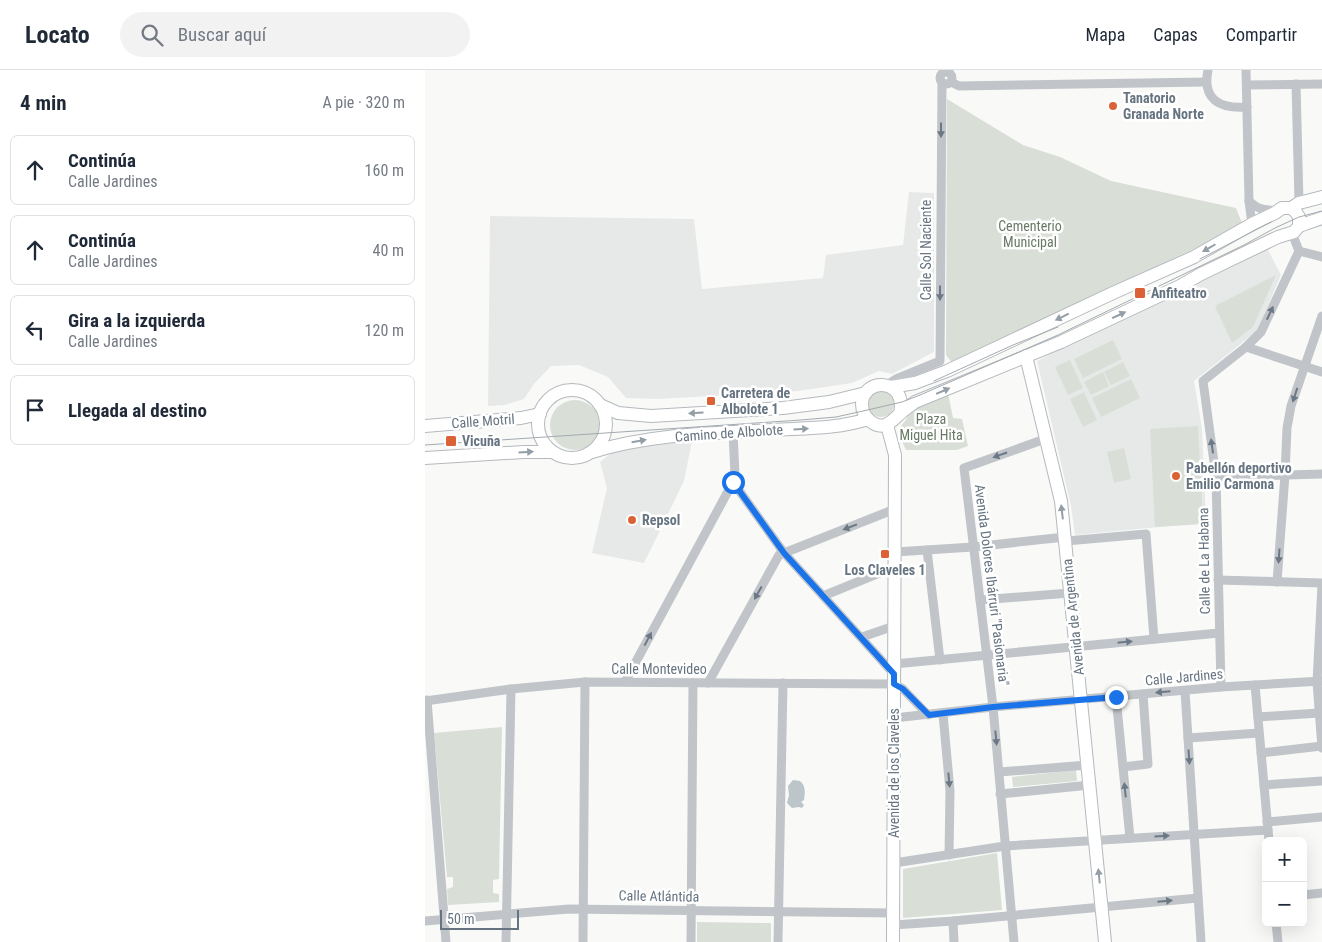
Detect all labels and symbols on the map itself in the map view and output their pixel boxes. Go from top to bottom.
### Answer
place label: Tanatorio Granada Norte [1123,90,1204,122]
marker: Tanatorio Granada Norte [1107,100,1119,112]
one-way arrow [937,122,945,138]
street label: Calle Sol Naciente [918,199,934,300]
park label: Cementerio Municipal [998,218,1062,250]
one-way arrow [1203,244,1216,253]
one-way arrow [936,285,944,301]
place label: Anfiteatro [1151,285,1207,301]
marker: Anfiteatro [1133,286,1147,300]
one-way arrow [1265,306,1274,321]
one-way arrow [1112,311,1126,319]
one-way arrow [1055,313,1069,321]
place label: Carretera de Albolote 1 [721,385,791,417]
one-way arrow [936,386,951,394]
one-way arrow [1290,387,1298,402]
marker: Carretera de Albolote 1 [705,395,717,407]
one-way arrow [688,410,704,418]
street label: Calle Motril [451,411,515,431]
park label: Plaza Miguel Hita [899,411,963,443]
street label: Camino de Albolote [674,421,784,445]
one-way arrow [793,424,809,432]
place label: Vicuña [462,433,501,449]
marker: Vicuña [444,434,458,448]
one-way arrow [631,436,647,444]
one-way arrow [1207,438,1215,454]
one-way arrow [518,448,534,456]
one-way arrow [992,452,1007,459]
place label: Pabellón deportivo Emilio Carmona [1186,460,1292,492]
marker: Pabellón deportivo Emilio Carmona [1170,470,1182,482]
route start [722,471,745,494]
street label: Avenida Dolores Ibárruri "Pasionaria" [972,483,1012,687]
one-way arrow [1058,503,1066,519]
street label: Calle de La Habana [1195,508,1213,614]
place label: Repsol [642,512,680,528]
marker: Repsol [626,514,638,526]
one-way arrow [842,523,857,531]
marker: Los Claveles 1 [879,548,891,560]
one-way arrow [1275,548,1283,564]
street label: Avenida de Argentina [1059,558,1087,676]
place label: Los Claveles 1 [844,562,926,578]
one-way arrow [754,585,762,600]
one-way arrow [644,632,652,646]
one-way arrow [1117,638,1133,646]
street label: Calle Montevideo [611,661,707,677]
street label: Calle Jardines [1144,666,1224,688]
route end [1105,686,1128,709]
one-way arrow [1155,689,1171,697]
street label: Avenida de los Claveles [886,708,902,838]
one-way arrow [992,731,1000,747]
one-way arrow [1186,749,1194,765]
one-way arrow [946,772,954,788]
one-way arrow [1121,781,1129,797]
one-way arrow [1154,832,1170,840]
one-way arrow [1095,868,1103,884]
street label: Calle Atlántida [619,887,699,905]
one-way arrow [1157,897,1173,905]
scale bar [440,907,519,930]

